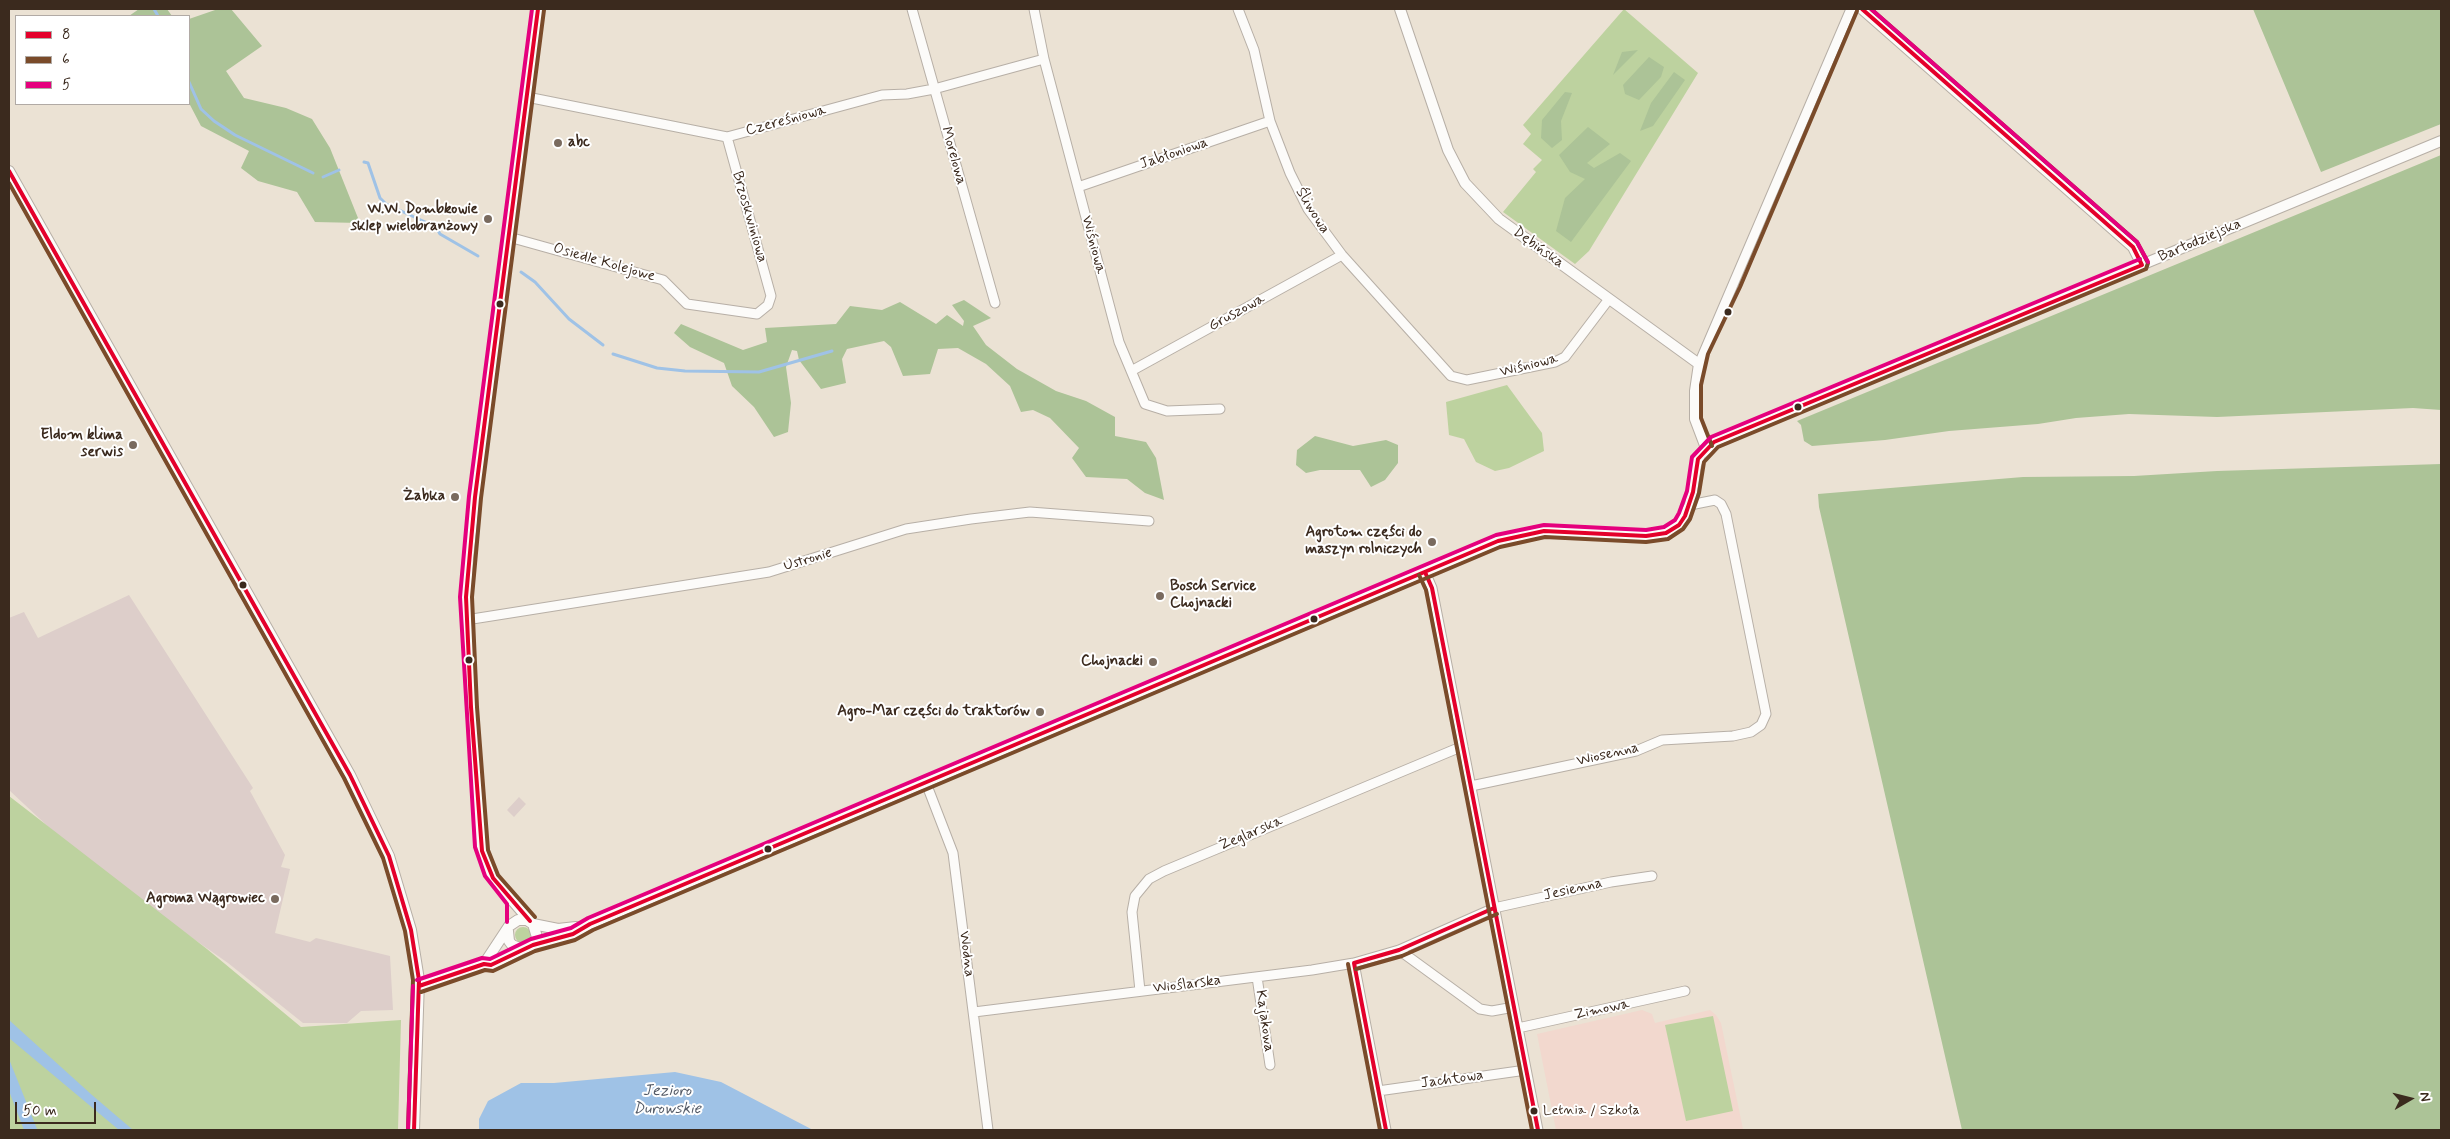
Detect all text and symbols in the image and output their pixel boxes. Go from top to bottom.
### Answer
legend [15,15,190,105]
text: 8 [62,25,70,45]
text: 6 [62,50,70,70]
text: 5 [62,75,71,95]
street label: Czereśniowa [744,102,828,140]
street label: Morelowa [936,125,970,187]
place label: abc [568,134,590,152]
street label: Jabłoniowa [1137,134,1211,174]
marker: abc [552,137,564,149]
street label: Brzoskwiniowa [727,169,771,265]
street label: Śliwowa [1291,185,1333,237]
place label: W.W. Dombkowie sklep wielobranżowy [350,201,478,236]
marker: W.W. Dombkowie sklep wielobranżowy [482,213,494,225]
street label: Wiśniowa [1077,214,1109,276]
street label: Bartodziejska [2156,215,2244,267]
street label: Dębińska [1509,223,1567,273]
street label: Osiedle Kolejowe [551,240,657,286]
street label: Gruszowa [1206,290,1268,336]
unlabelled marker [495,299,505,309]
unlabelled marker [1723,307,1733,317]
street label: Wiśniowa [1498,350,1560,382]
unlabelled marker [1793,402,1803,412]
place label: Eldom klima serwis [41,427,123,462]
marker: Eldom klima serwis [127,439,139,451]
place label: Żabka [403,488,445,506]
marker: Żabka [449,491,461,503]
place label: Agrotom części do maszyn rolniczych [1305,524,1422,559]
marker: Agrotom części do maszyn rolniczych [1426,536,1438,548]
street label: Ustronie [782,544,834,576]
place label: Bosch Service Chojnacki [1170,578,1256,613]
unlabelled marker [238,580,248,590]
marker: Bosch Service Chojnacki [1154,590,1166,602]
unlabelled marker [1309,614,1319,624]
place label: Chojnacki [1081,653,1143,671]
unlabelled marker [464,655,474,665]
marker: Chojnacki [1147,656,1159,668]
place label: Agro-Mar części do traktorów [837,703,1030,721]
marker: Agro-Mar części do traktorów [1034,706,1046,718]
street label: Wiosenna [1575,739,1641,771]
street label: Żeglarska [1217,813,1285,855]
unlabelled marker [763,844,773,854]
street label: Jesienna [1542,874,1604,906]
place label: Agroma Wągrowiec [146,890,265,908]
marker: Agroma Wągrowiec [269,893,281,905]
street label: Wodna [954,930,978,978]
street label: Wioślarska [1152,972,1222,998]
street label: Kajakowa [1251,989,1277,1053]
street label: Zimowa [1573,995,1631,1025]
street label: Jachtowa [1420,1067,1484,1093]
north arrow [2385,1074,2435,1124]
water label: Jezioro Durowskie [633,1082,701,1120]
text: N [2415,1091,2434,1103]
scale bar [18,1092,99,1124]
text: 50 m [23,1101,57,1121]
place label: Letnia / Szkoła [1543,1103,1640,1119]
marker: Letnia / Szkoła [1529,1106,1539,1116]

